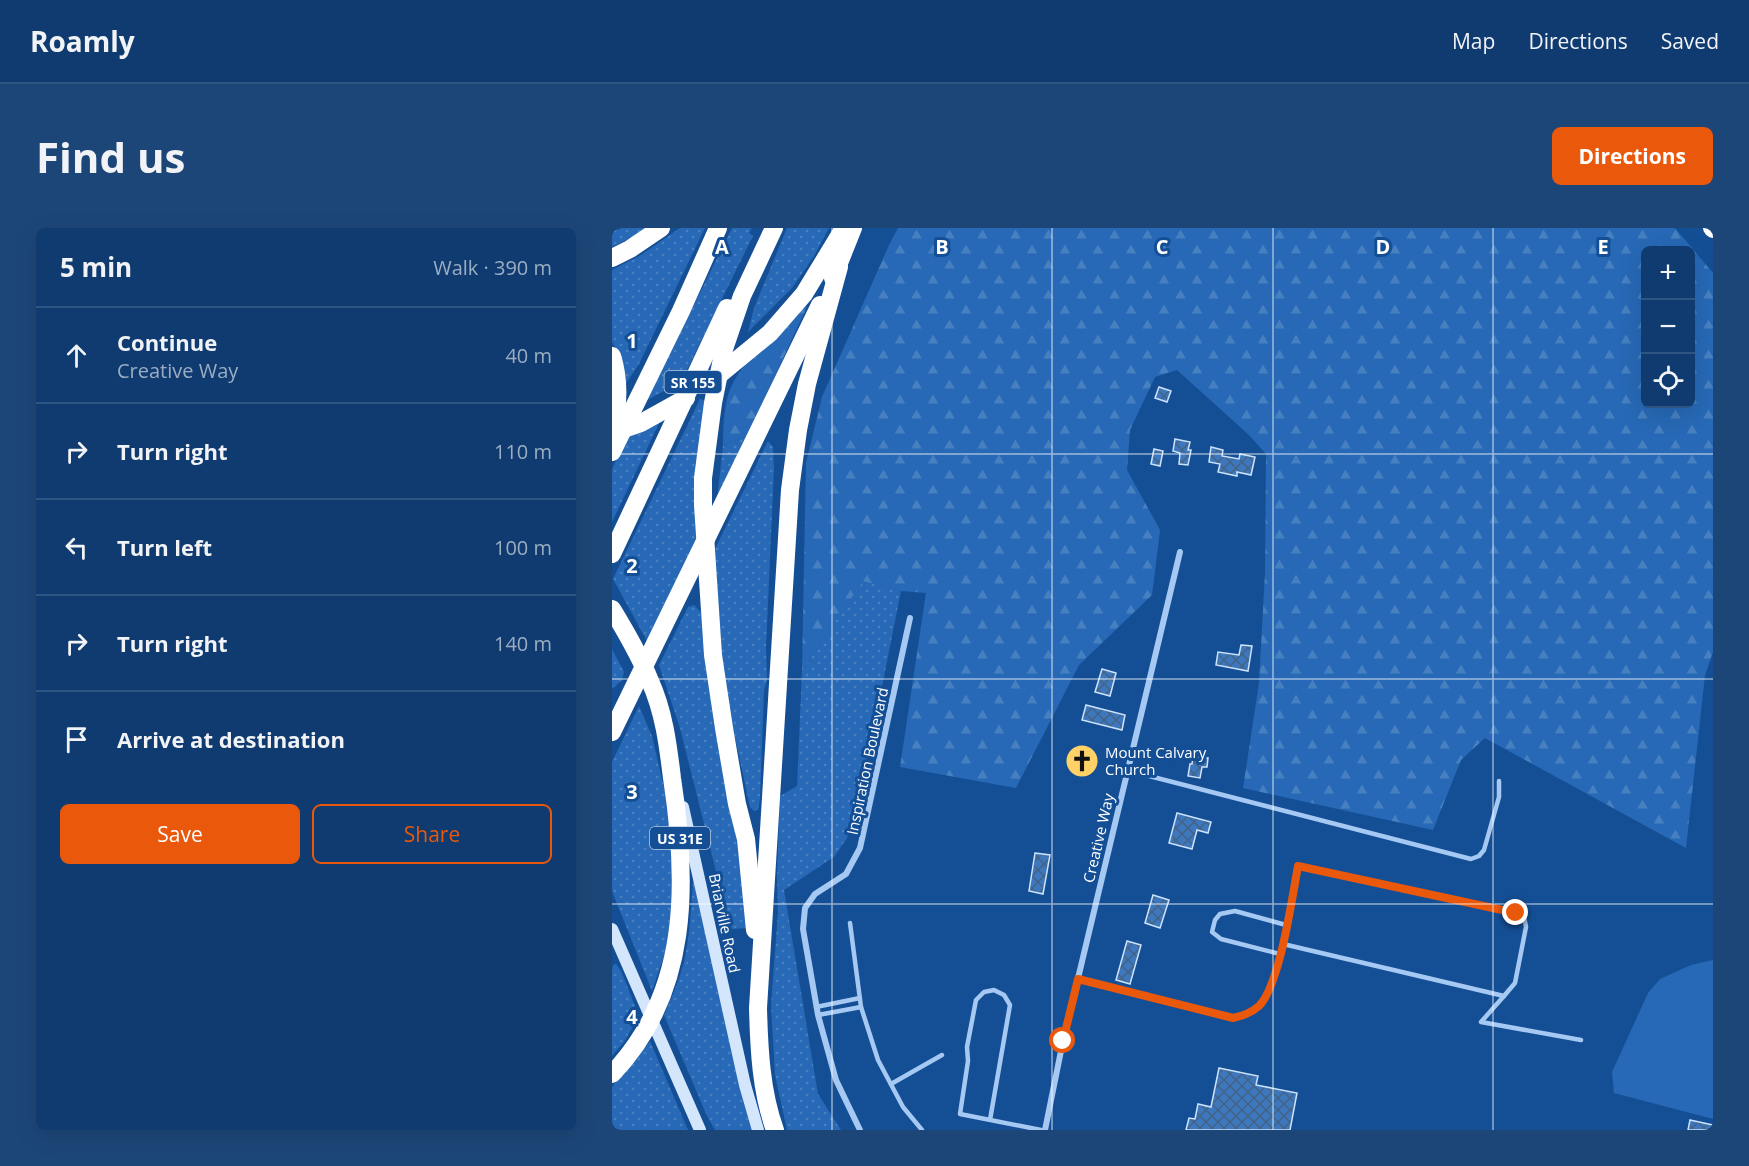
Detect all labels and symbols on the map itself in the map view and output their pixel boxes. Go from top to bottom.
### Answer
text: A [715,233,729,260]
text: B [935,233,949,260]
text: C [1156,233,1169,260]
text: D [1376,233,1390,260]
text: E [1597,233,1609,260]
text: 1 [626,327,638,354]
road number: SR 155 [664,371,722,393]
text: 2 [626,552,638,579]
street label: Inspiration Boulevard [842,685,892,837]
place label: Mount Calvary Church [1105,742,1207,779]
church icon: Mount Calvary Church [1064,743,1100,779]
text: 3 [626,778,638,805]
street label: Creative Way [1078,791,1118,885]
road number: US 31E [650,827,710,849]
street label: Briarville Road [705,872,745,974]
route end [1502,899,1528,925]
text: 4 [626,1003,638,1030]
route start [1049,1027,1075,1053]

